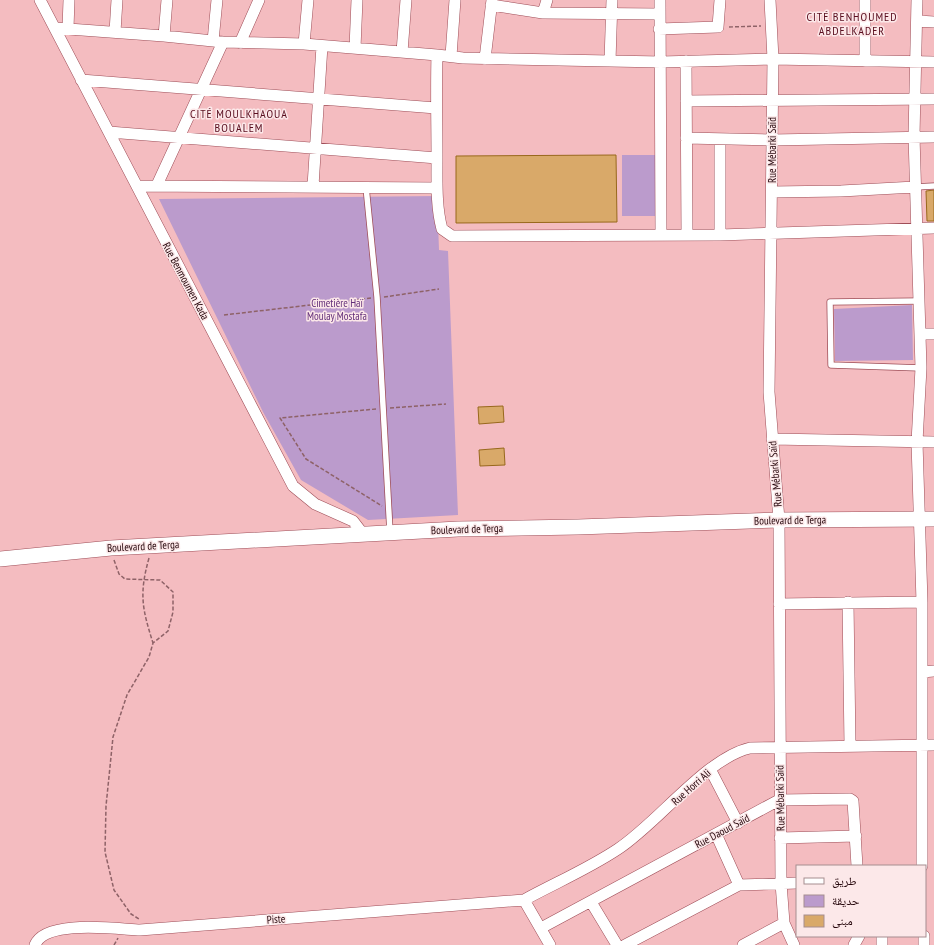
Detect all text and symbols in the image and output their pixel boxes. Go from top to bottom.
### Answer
district label: CITÉ BENHOUMED ABDELKADER [807,9,897,38]
district label: CITÉ MOULKHAOUA BOUALEM [190,106,288,135]
street label: Rue Mébarki Saïd [765,117,779,183]
street label: Rue Benmoumen Kada [160,240,212,322]
park label: Cimetière Haï Moulay Mostafa [307,296,367,323]
street label: Rue Mébarki Saïd [765,440,785,507]
street label: Boulevard de Terga [754,512,826,528]
street label: Boulevard de Terga [431,521,503,537]
street label: Boulevard de Terga [107,537,179,555]
street label: Rue Mébarki Saïd [772,765,788,831]
street label: Rue Horri Ali [668,766,714,808]
street label: Rue Daoud Saïd [692,811,752,851]
legend [796,865,926,937]
text: طريق [832,873,857,888]
text: حديقة [832,893,860,908]
street label: Piste [266,911,286,927]
text: مبنى [832,913,853,928]

